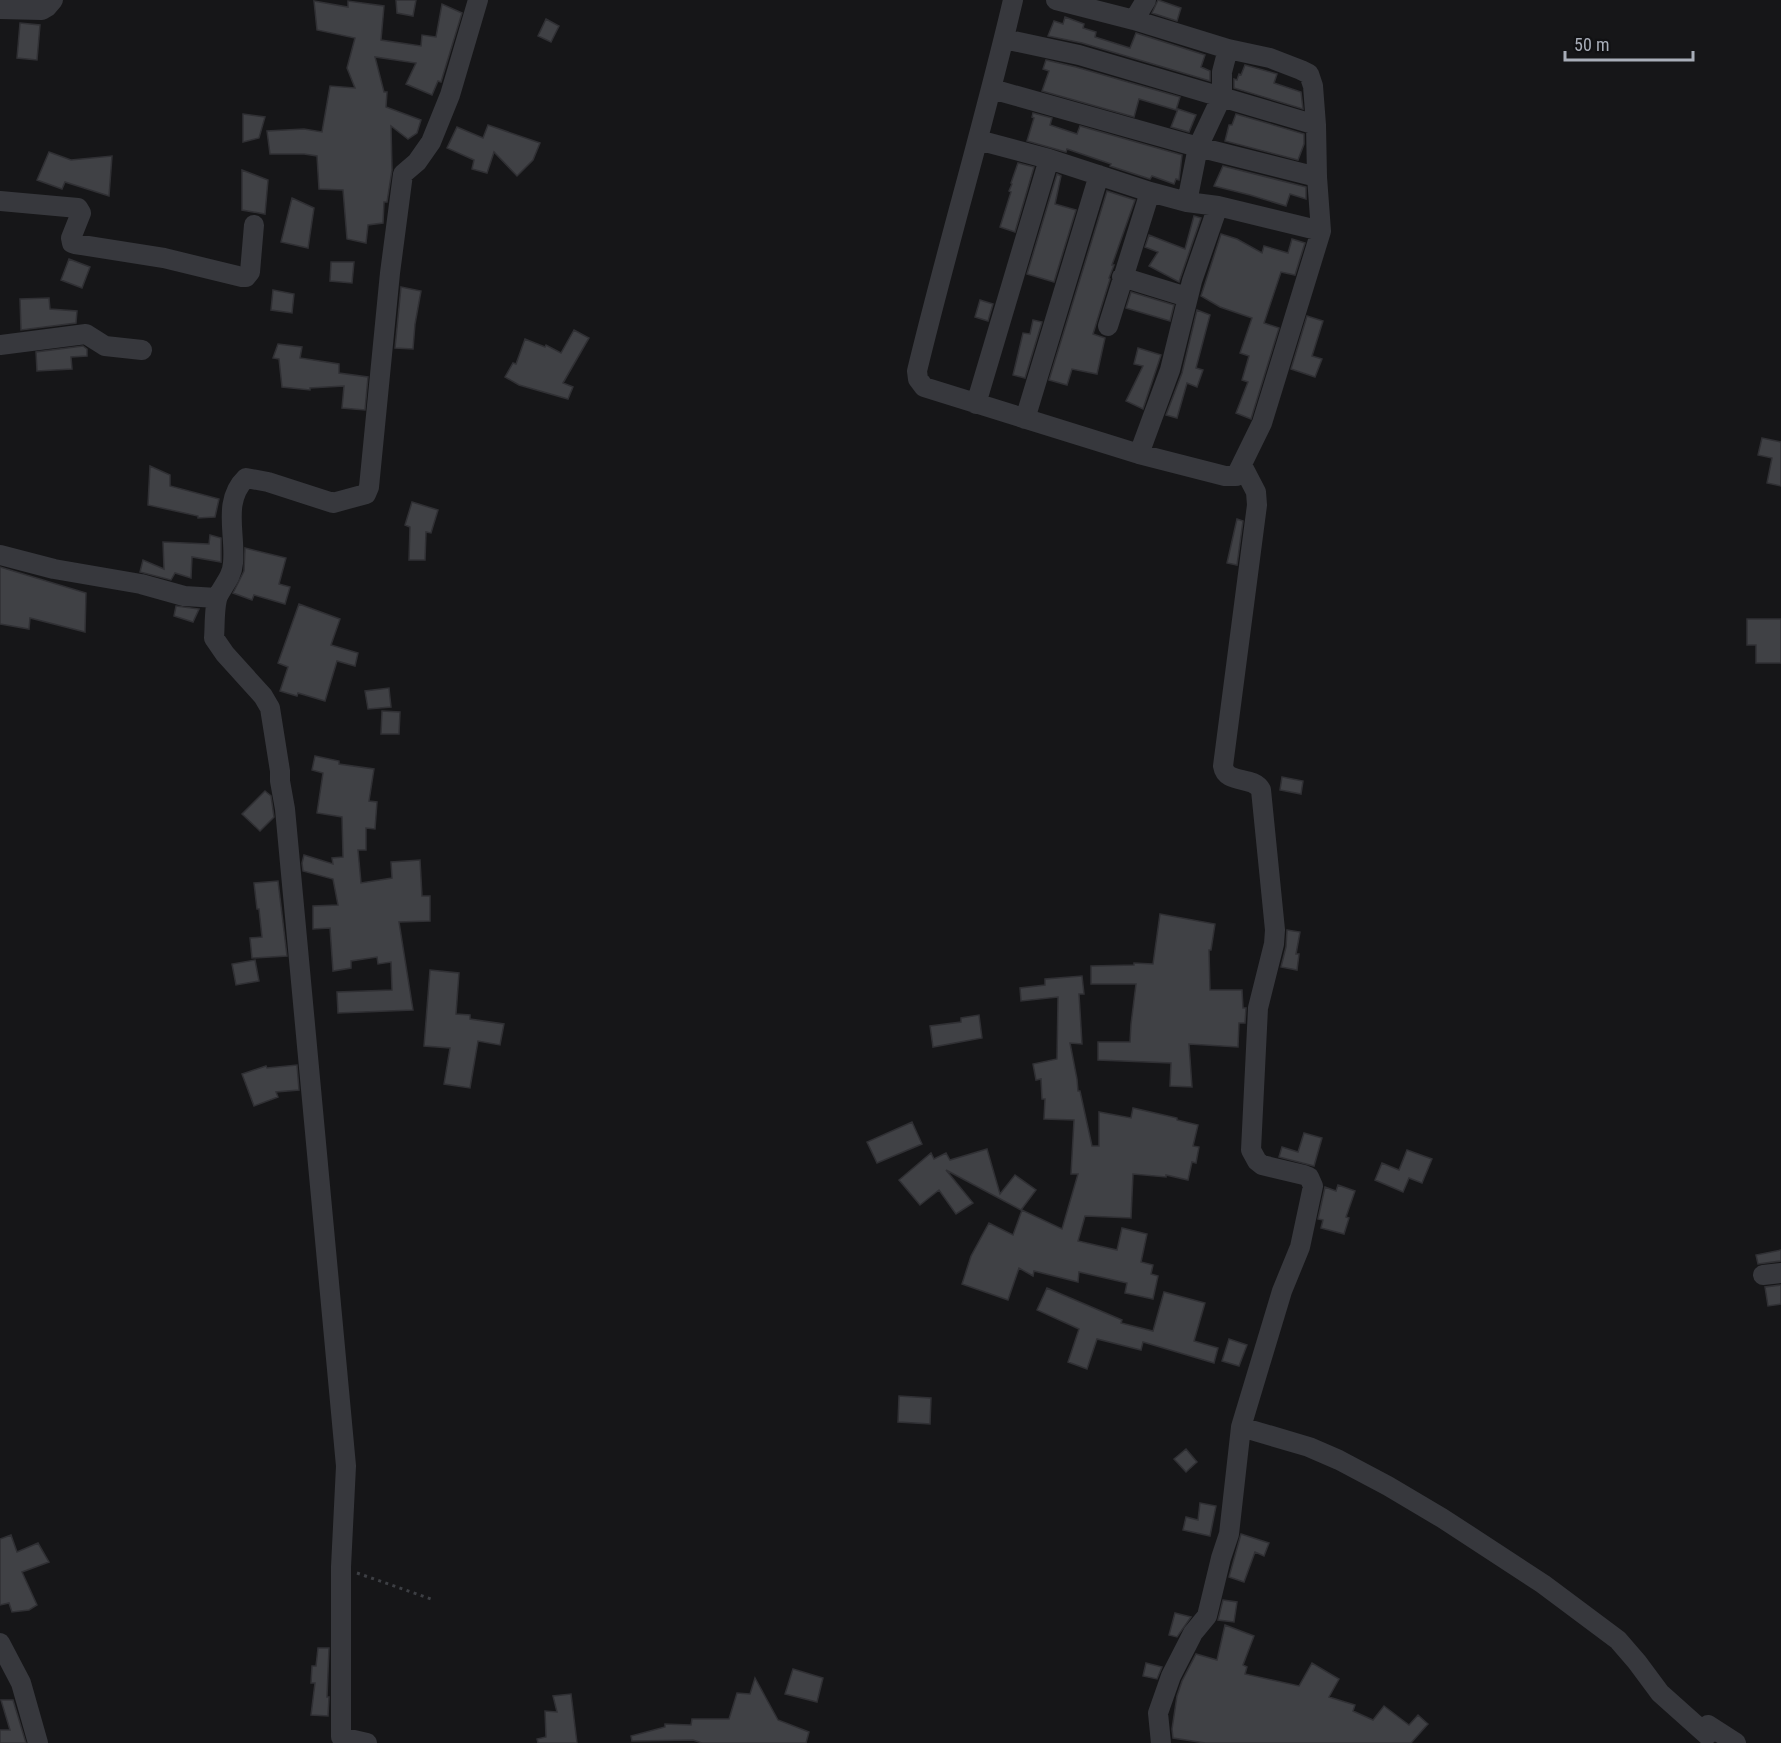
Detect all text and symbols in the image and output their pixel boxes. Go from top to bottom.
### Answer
scale bar [1565,24,1692,62]
text: 50 m [1574,34,1609,55]

